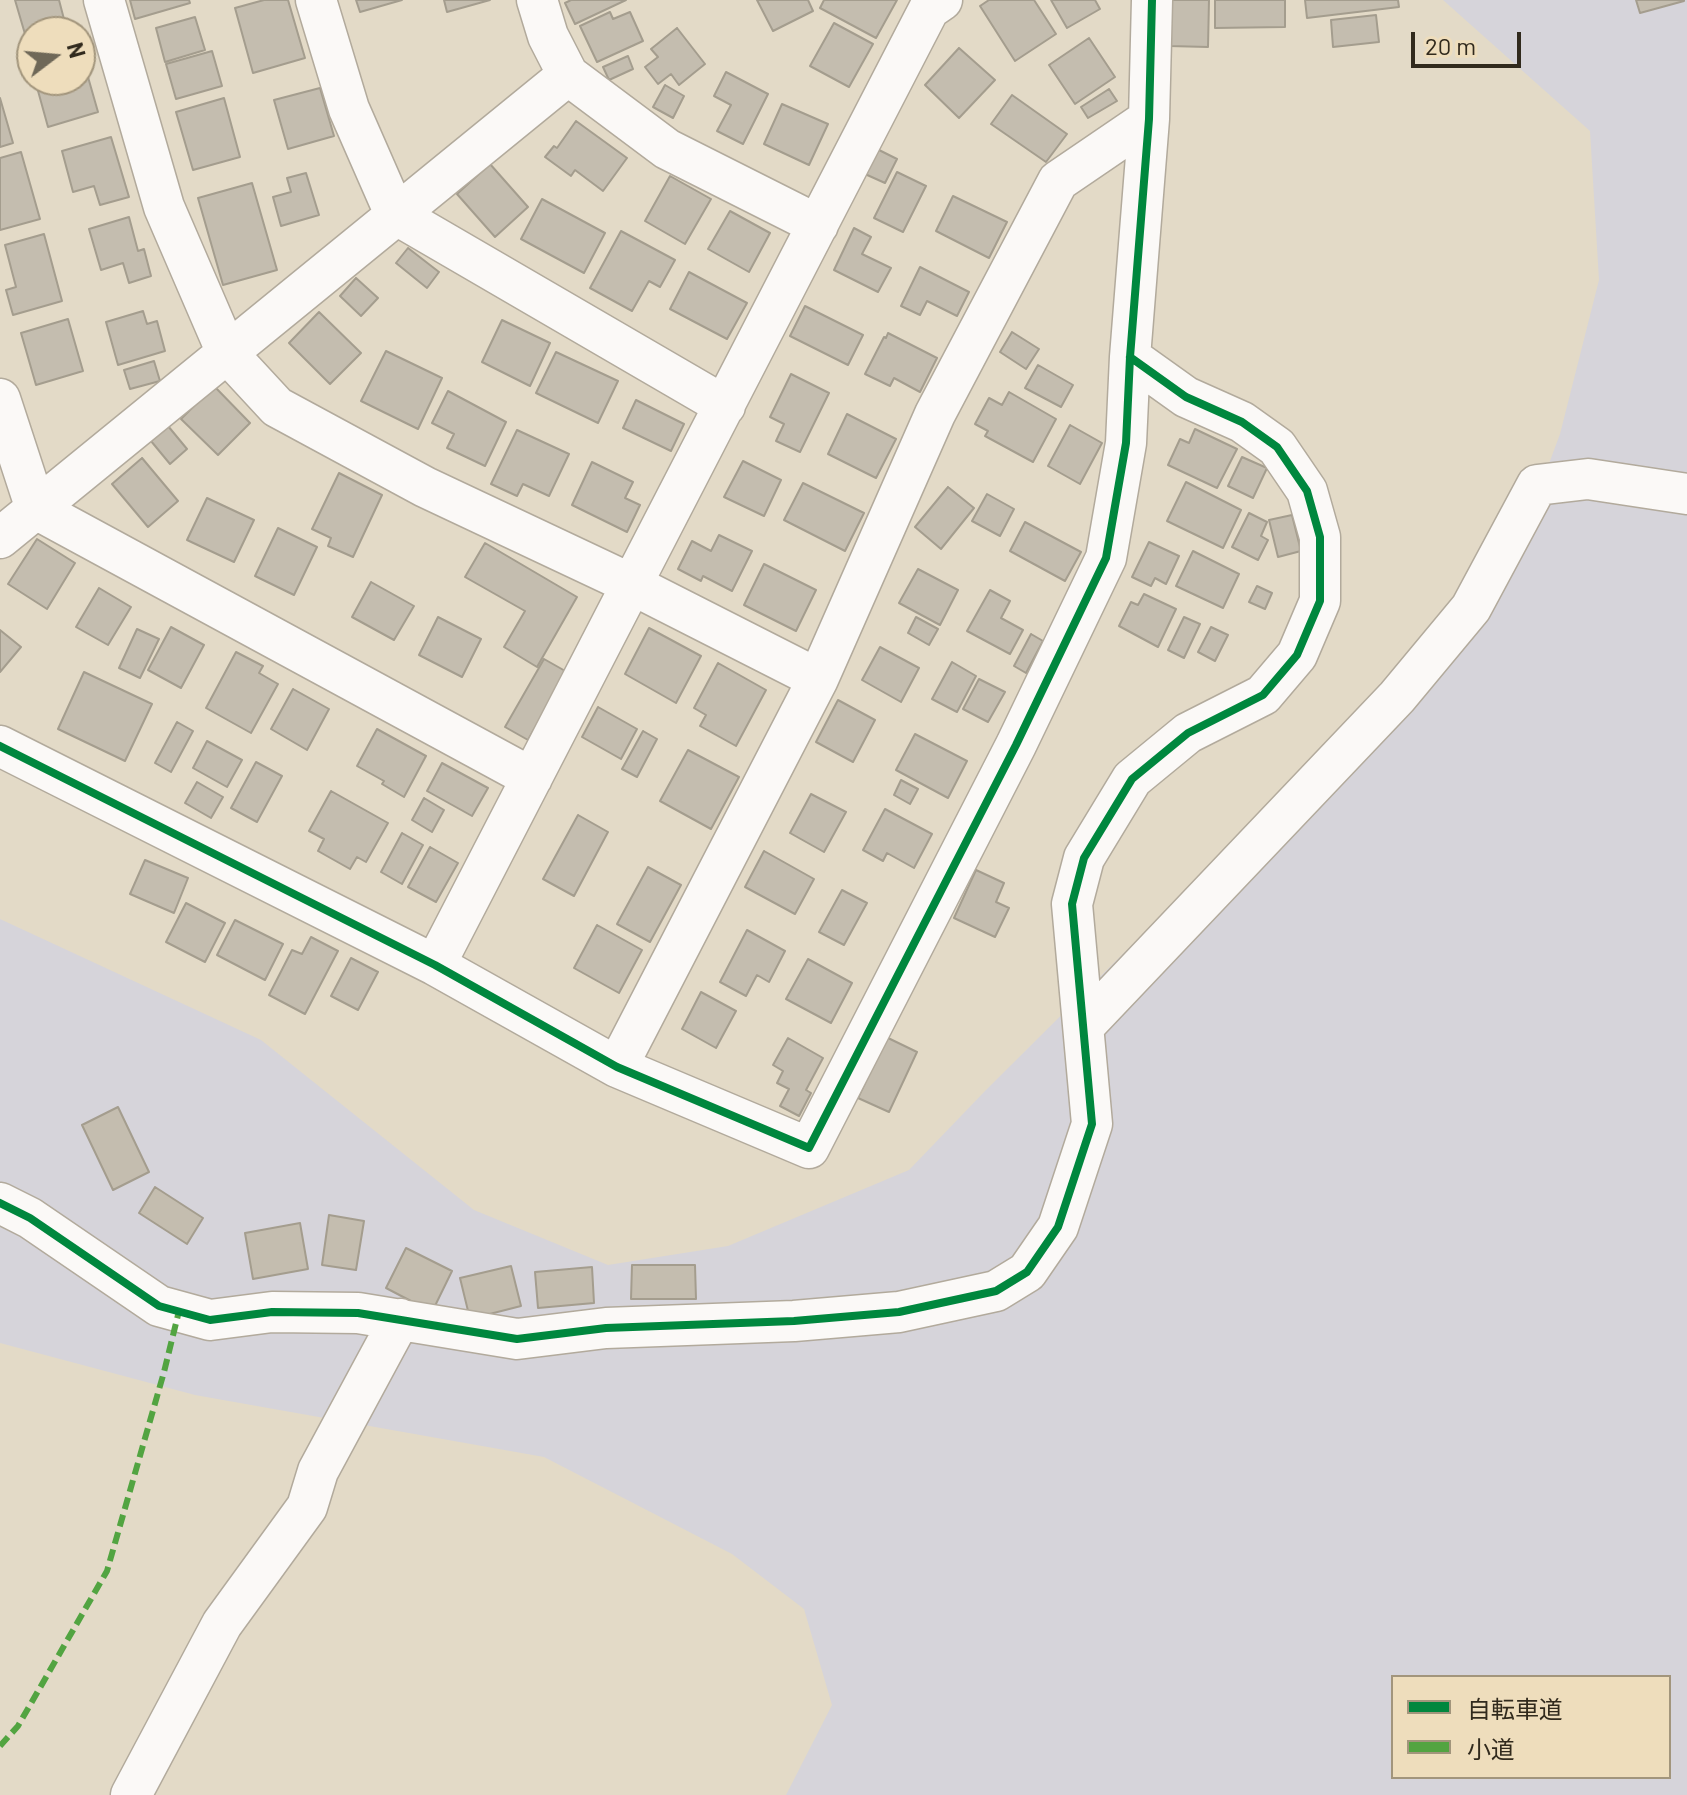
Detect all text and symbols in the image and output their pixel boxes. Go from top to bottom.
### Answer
north arrow [16,16,96,96]
scale bar [1415,16,1525,66]
text: 20 m [1425,31,1476,60]
text: N [63,39,92,61]
legend [1391,1675,1671,1779]
text: 自転車道 [1467,1694,1563,1723]
text: 小道 [1467,1734,1515,1763]

